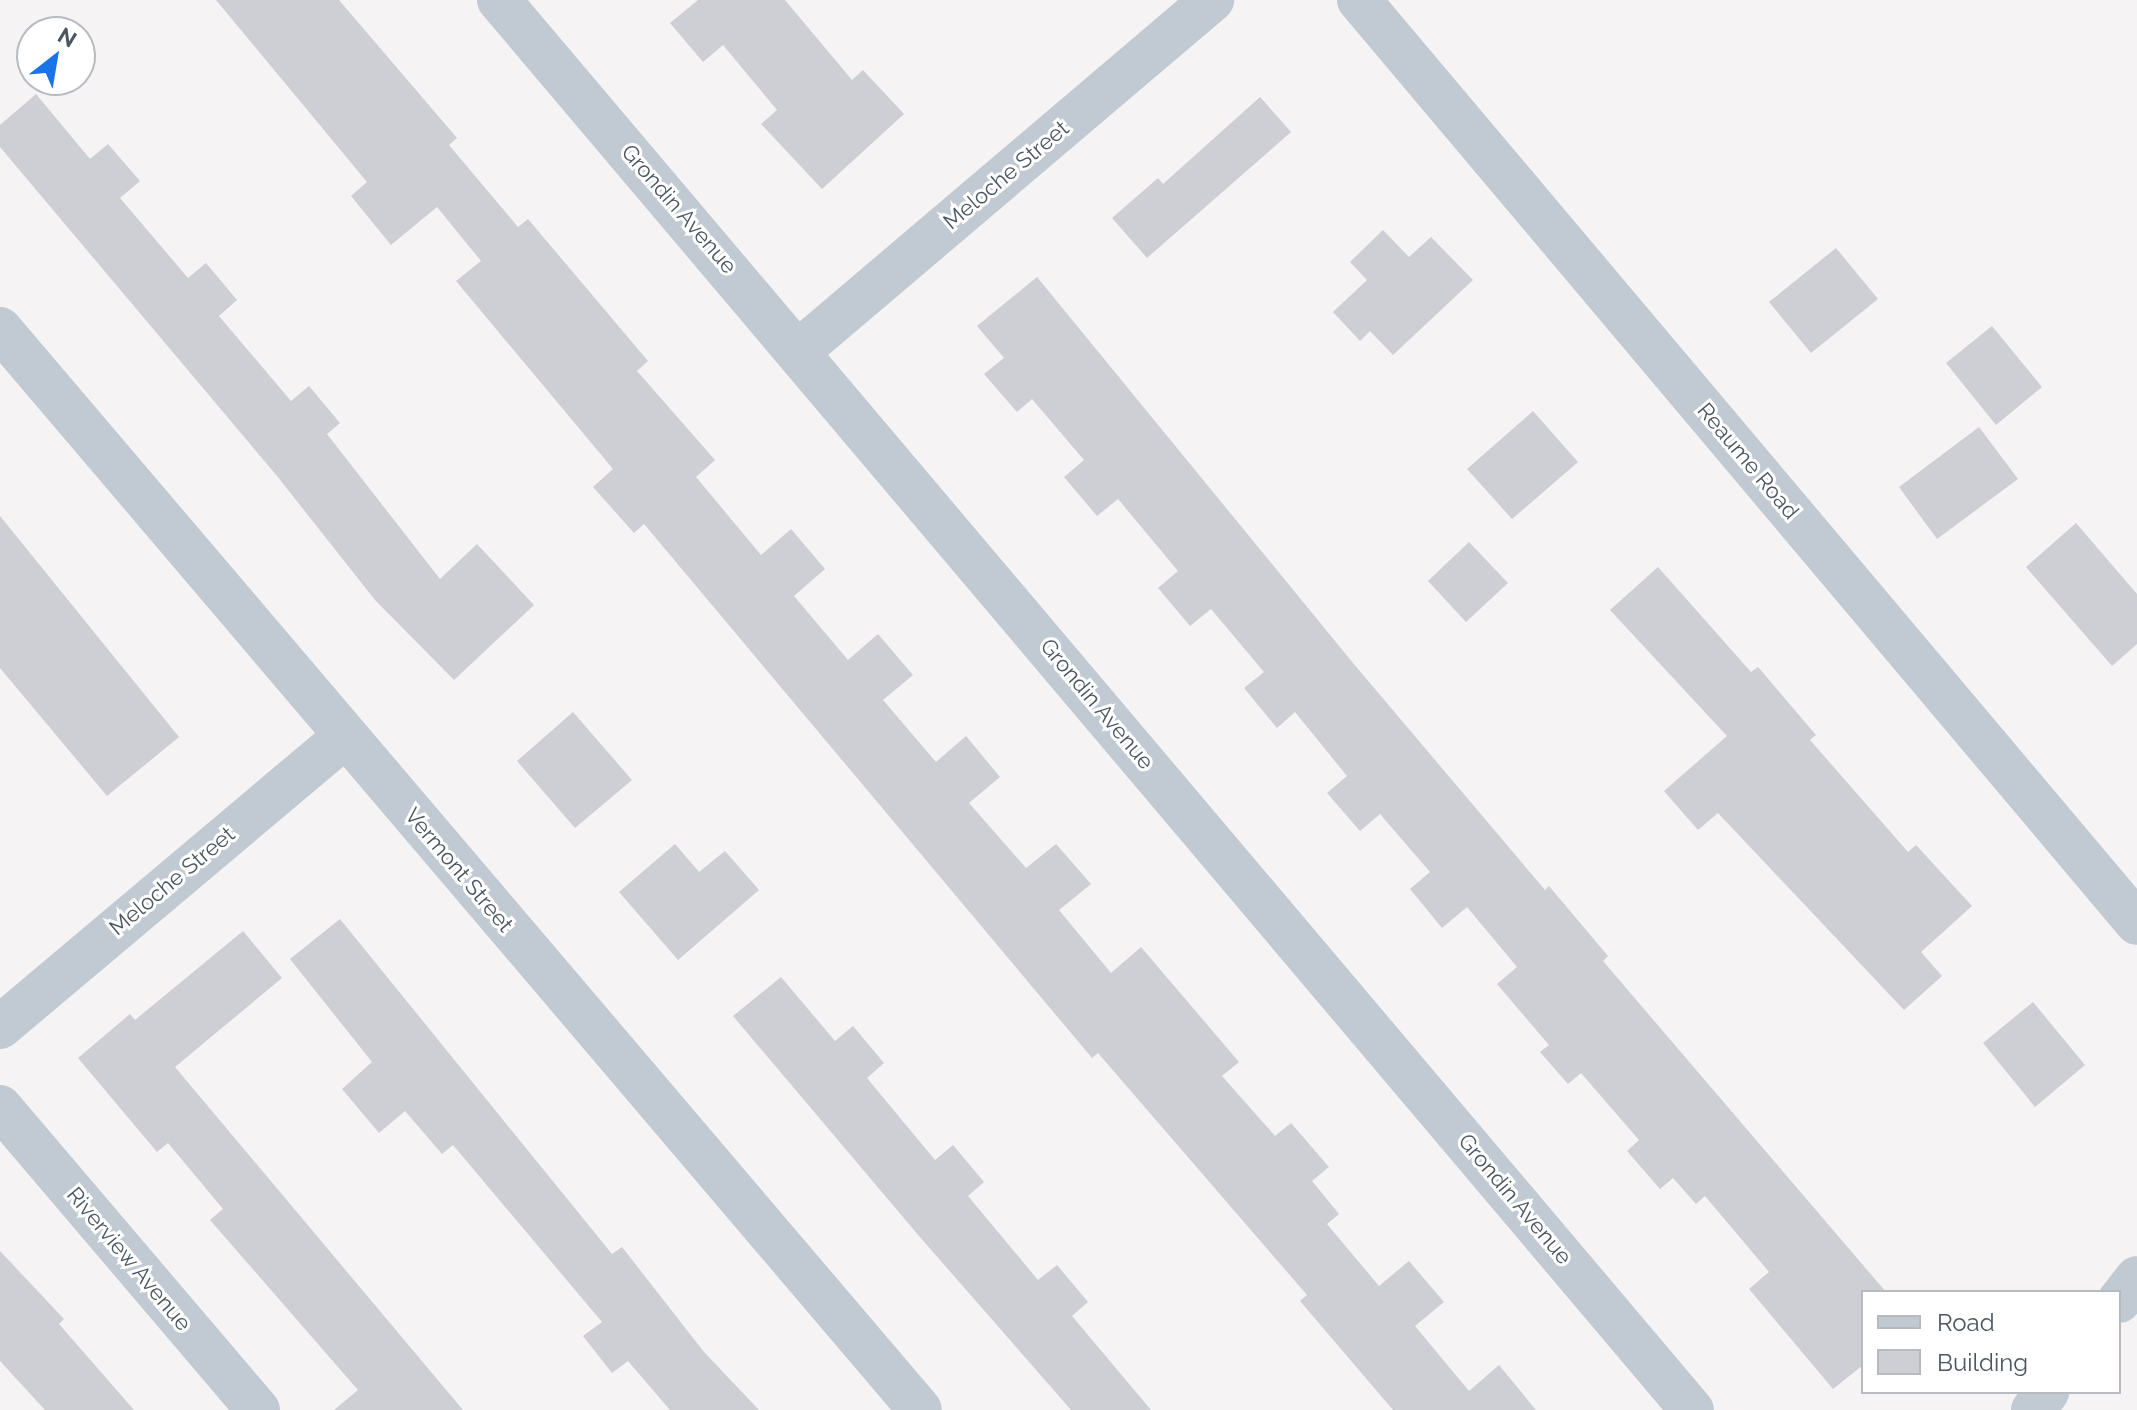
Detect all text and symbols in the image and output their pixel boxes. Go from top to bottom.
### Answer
north arrow [16,16,96,96]
text: N [53,22,81,53]
street label: Meloche Street [938,115,1074,235]
street label: Grondin Avenue [616,139,742,279]
street label: Reaume Road [1692,398,1804,524]
street label: Grondin Avenue [1034,633,1160,775]
street label: Vermont Street [399,802,519,938]
street label: Meloche Street [104,821,240,941]
street label: Grondin Avenue [1452,1128,1578,1270]
street label: Riverview Avenue [61,1181,197,1337]
legend [1861,1290,2121,1394]
text: Road [1937,1308,1995,1337]
text: Building [1937,1348,2028,1377]

